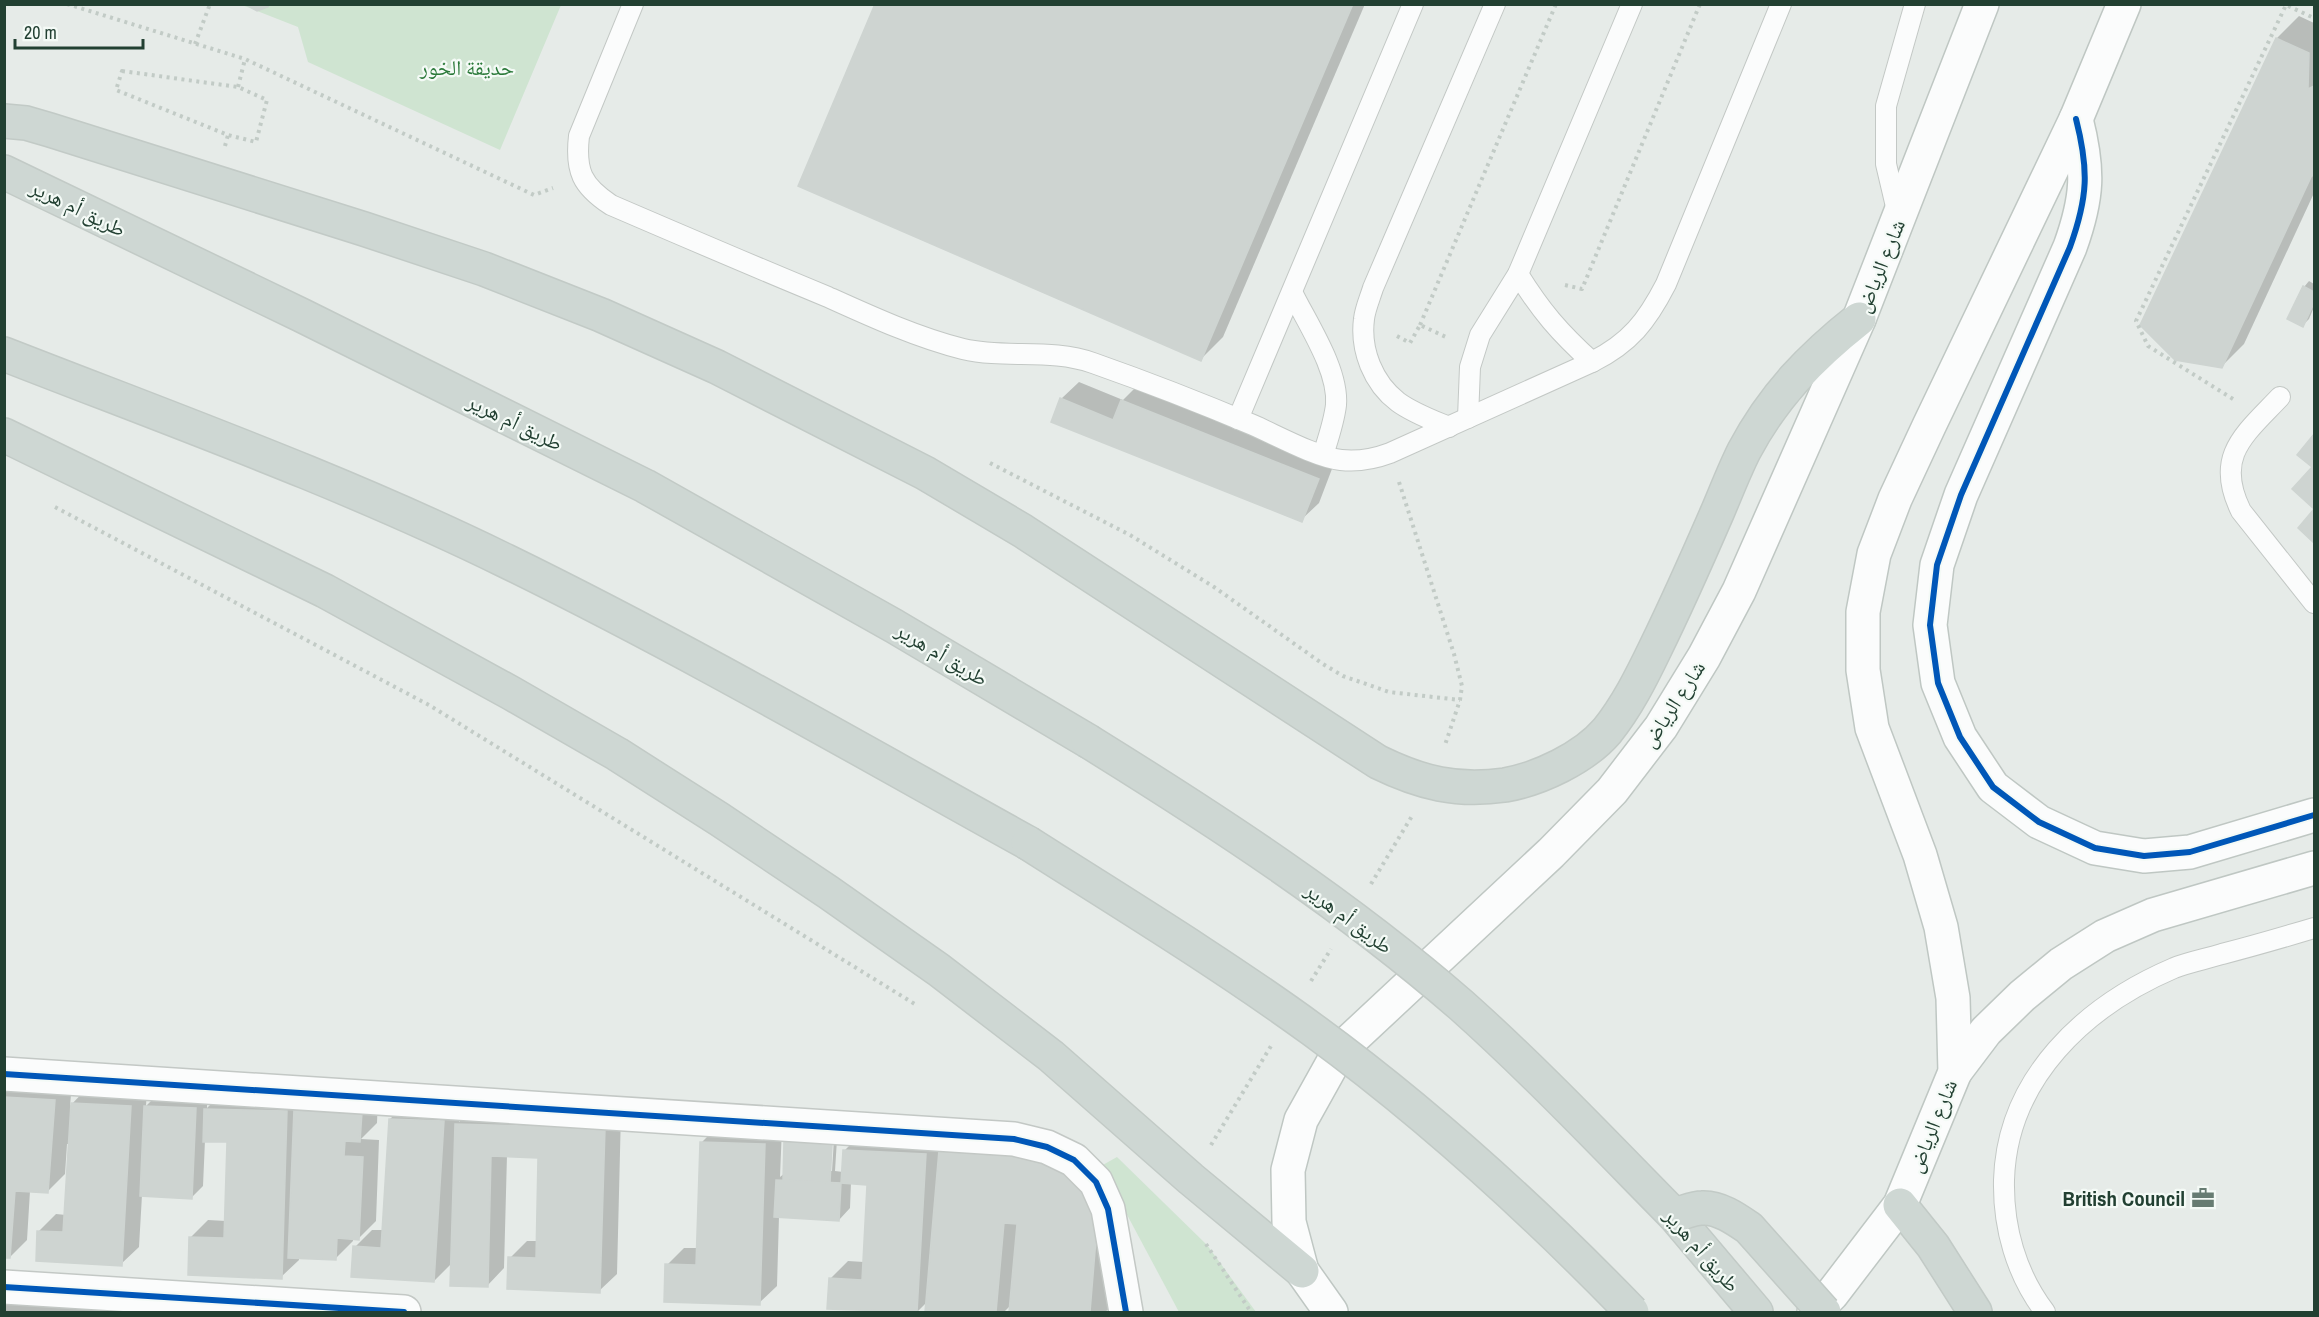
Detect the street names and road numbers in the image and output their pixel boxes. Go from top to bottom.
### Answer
street label: طريق أم هرير [25,172,131,244]
street label: شارع الرياض [1848,215,1912,317]
street label: طريق أم هرير [462,386,568,458]
street label: طريق أم هرير [890,615,993,693]
street label: شارع الرياض [1634,655,1712,753]
street label: طريق أم هرير [1298,875,1399,960]
street label: شارع الرياض [1900,1075,1964,1177]
street label: طريق أم هرير [1657,1201,1747,1298]

